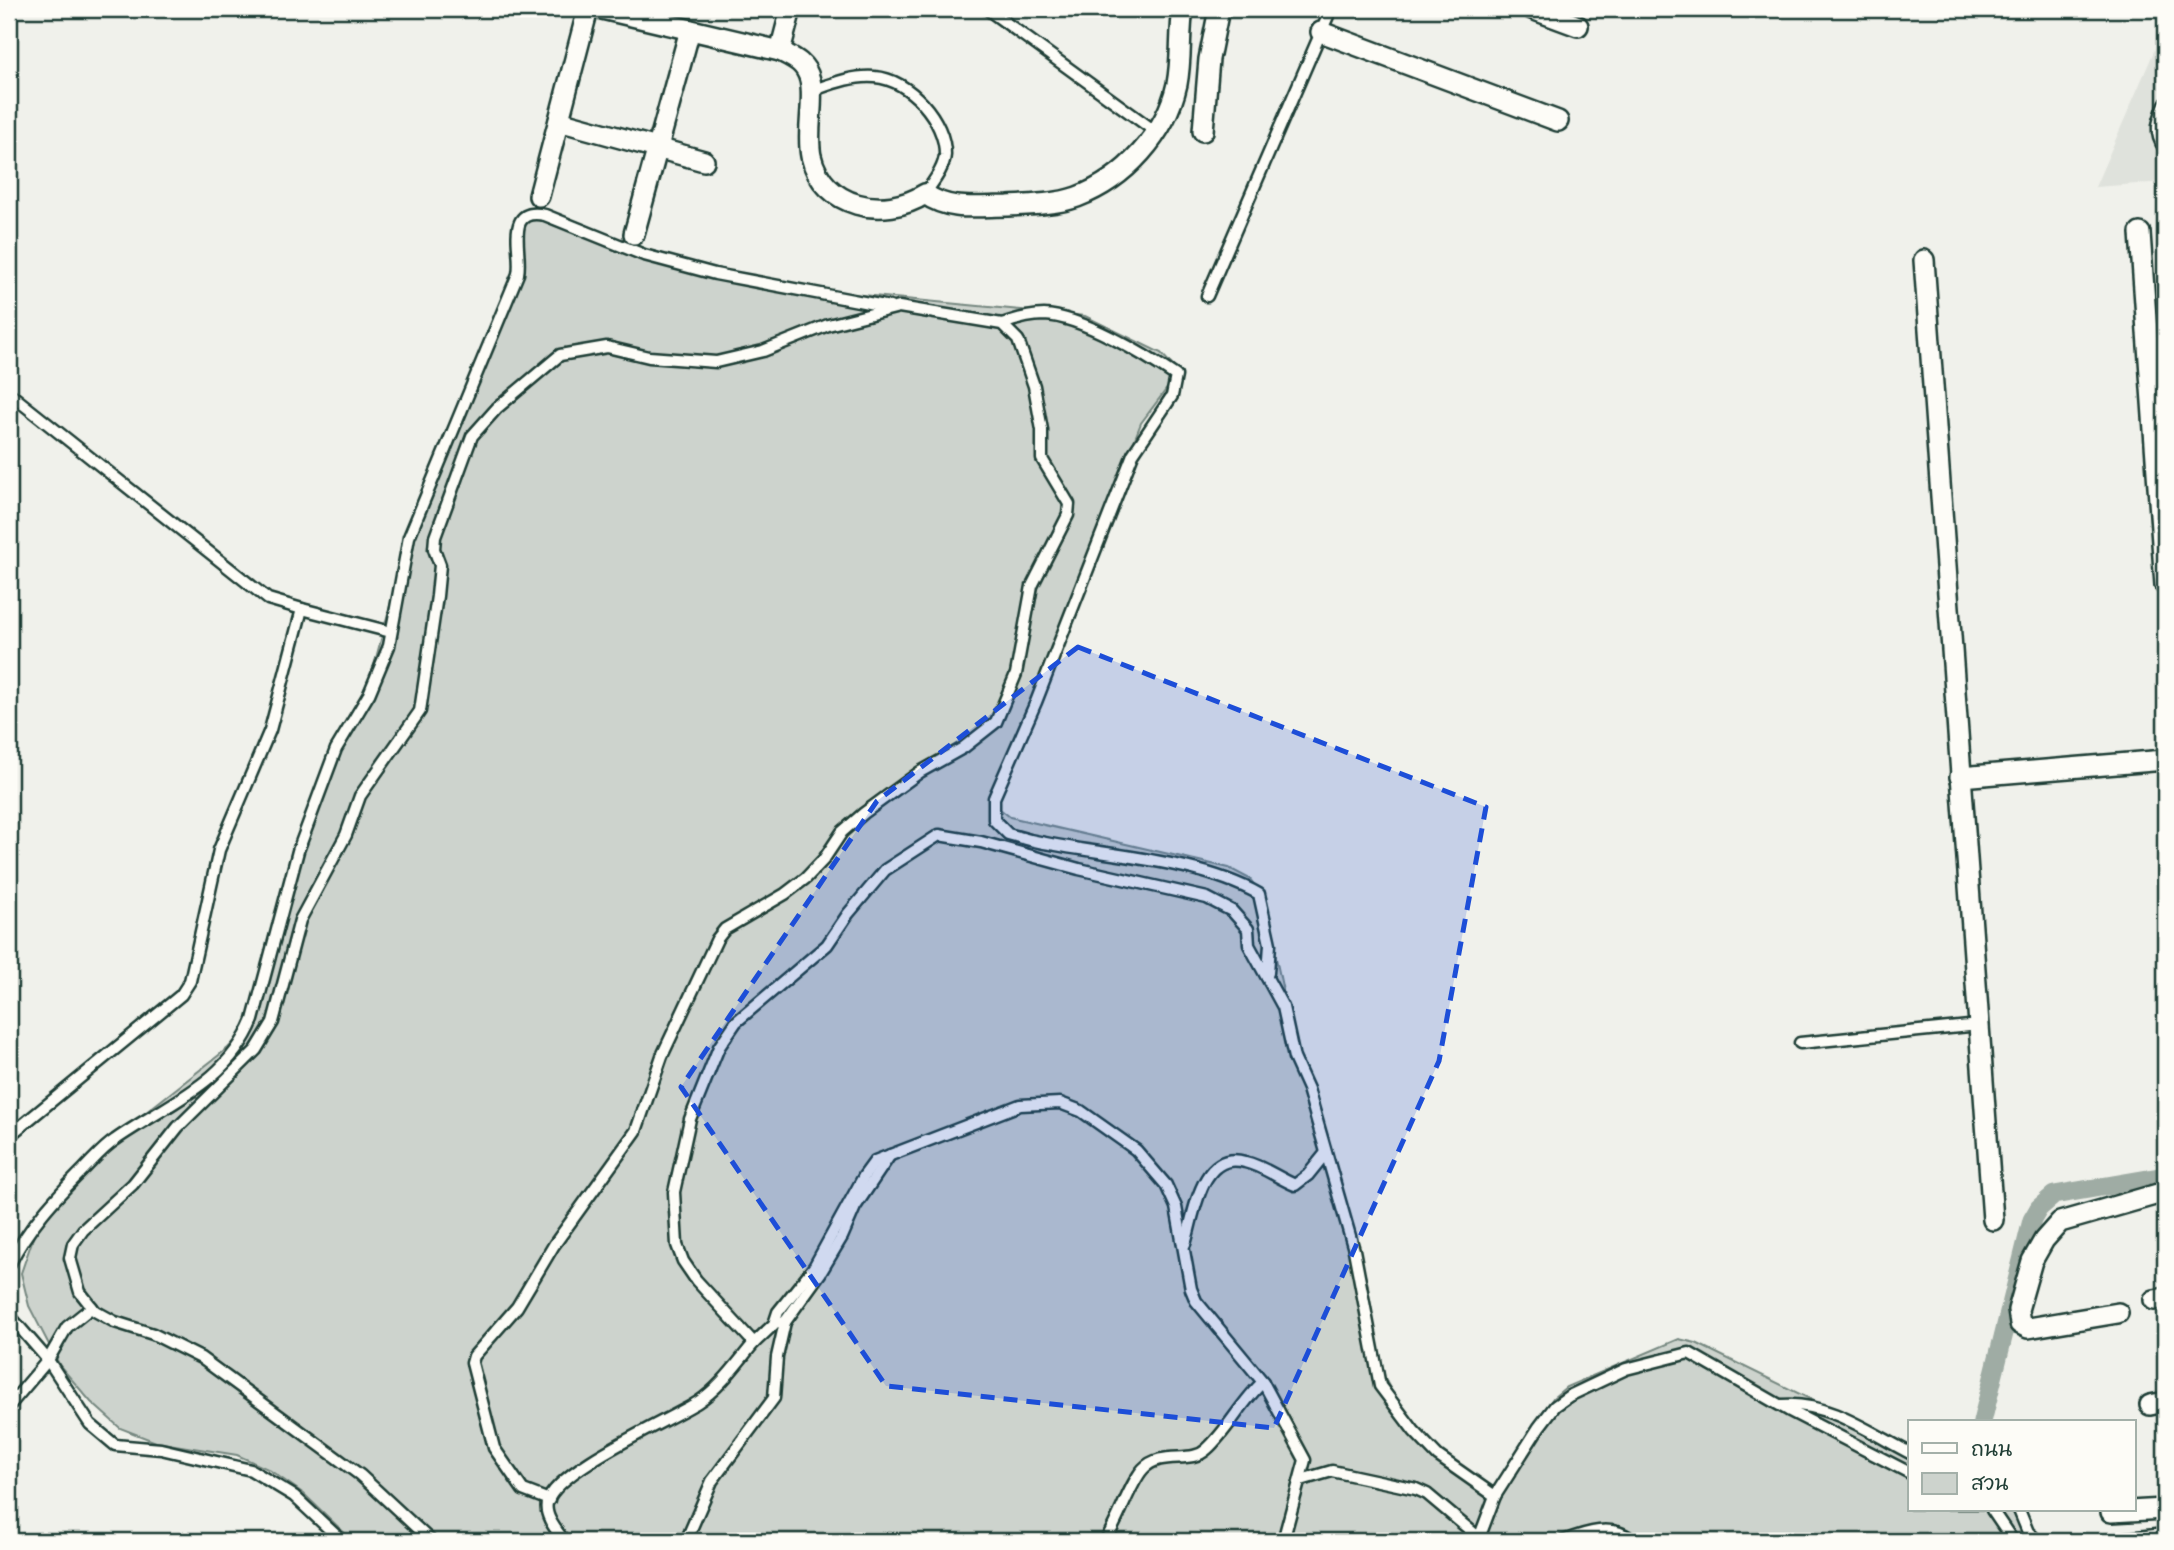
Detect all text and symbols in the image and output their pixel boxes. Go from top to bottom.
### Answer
legend [1908,1420,2136,1512]
text: ถนน [1971,1437,2012,1461]
text: สวน [1971,1471,2008,1495]

